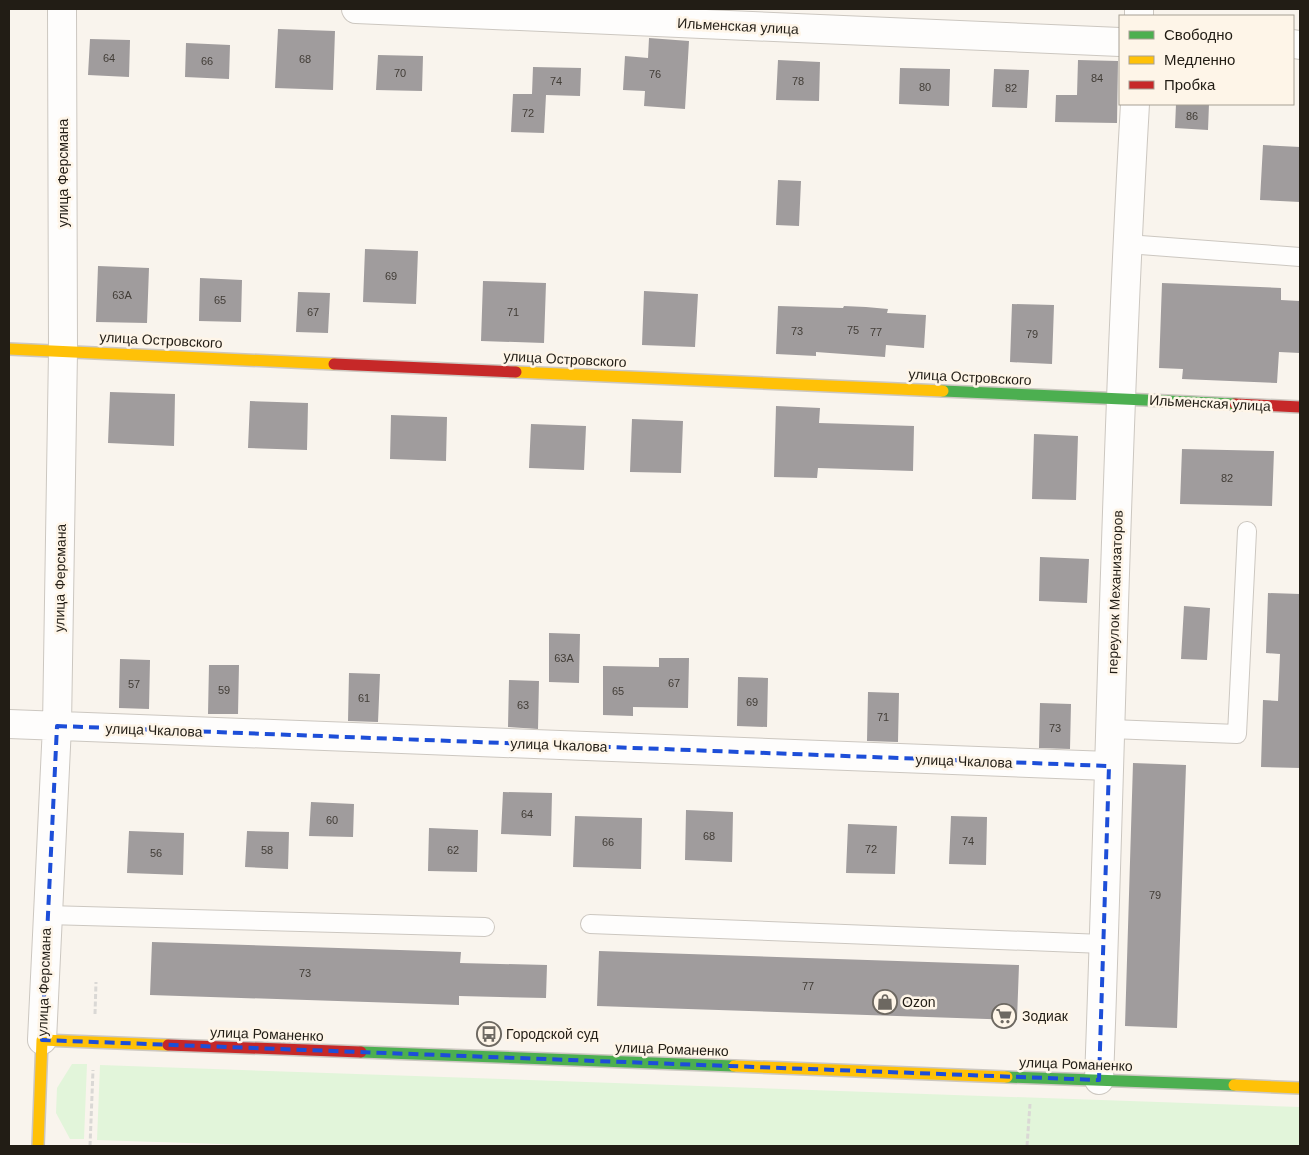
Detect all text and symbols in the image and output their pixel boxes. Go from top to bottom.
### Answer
street label: Ильменская улица [677,15,799,37]
legend [1119,15,1294,105]
text: Свободно [1164,26,1233,43]
text: Медленно [1164,51,1235,68]
house number: 64 [103,52,115,64]
house number: 68 [299,53,311,65]
house number: 66 [201,55,213,67]
house number: 70 [394,67,406,79]
house number: 76 [649,68,661,80]
house number: 84 [1091,72,1103,84]
house number: 74 [550,75,562,87]
house number: 78 [792,75,804,87]
text: Пробка [1164,76,1216,93]
house number: 80 [919,81,931,93]
house number: 82 [1005,82,1017,94]
house number: 72 [522,107,534,119]
house number: 86 [1186,110,1198,122]
street label: улица Ферсмана [55,119,71,227]
house number: 69 [385,270,397,282]
house number: 63А [112,289,132,301]
house number: 65 [214,294,226,306]
house number: 67 [307,306,319,318]
house number: 71 [507,306,519,318]
house number: 75 [847,324,859,336]
house number: 73 [791,325,803,337]
house number: 77 [870,326,882,338]
house number: 79 [1026,328,1038,340]
street label: улица Островского [99,329,223,351]
street label: улица Островского [503,348,627,370]
street label: улица Островского [908,366,1032,388]
street label: Ильменская улица [1149,392,1271,414]
house number: 82 [1221,472,1233,484]
street label: переулок Механизаторов [1104,510,1126,674]
street label: улица Ферсмана [51,523,69,632]
house number: 63А [554,652,574,664]
house number: 67 [668,677,680,689]
house number: 57 [128,678,140,690]
house number: 59 [218,684,230,696]
house number: 65 [612,685,624,697]
house number: 61 [358,692,370,704]
house number: 69 [746,696,758,708]
house number: 63 [517,699,529,711]
house number: 71 [877,711,889,723]
street label: улица Чкалова [105,720,203,740]
house number: 73 [1049,722,1061,734]
street label: улица Чкалова [510,735,608,755]
street label: улица Чкалова [915,751,1013,771]
house number: 64 [521,808,533,820]
house number: 60 [326,814,338,826]
house number: 68 [703,830,715,842]
house number: 74 [962,835,974,847]
house number: 66 [602,836,614,848]
house number: 72 [865,843,877,855]
house number: 58 [261,844,273,856]
house number: 62 [447,844,459,856]
house number: 56 [150,847,162,859]
house number: 79 [1149,889,1161,901]
street label: улица Ферсмана [34,927,54,1037]
house number: 73 [299,967,311,979]
house number: 77 [802,980,814,992]
shop icon: Ozon [872,989,898,1015]
place label: Ozon [902,994,935,1010]
supermarket icon: Зодиак [991,1003,1017,1029]
place label: Зодиак [1022,1008,1069,1024]
bus stop icon: Городской суд [476,1021,502,1047]
street label: улица Романенко [210,1024,324,1044]
place label: Городской суд [506,1026,598,1042]
street label: улица Романенко [615,1039,729,1059]
street label: улица Романенко [1019,1054,1133,1074]

